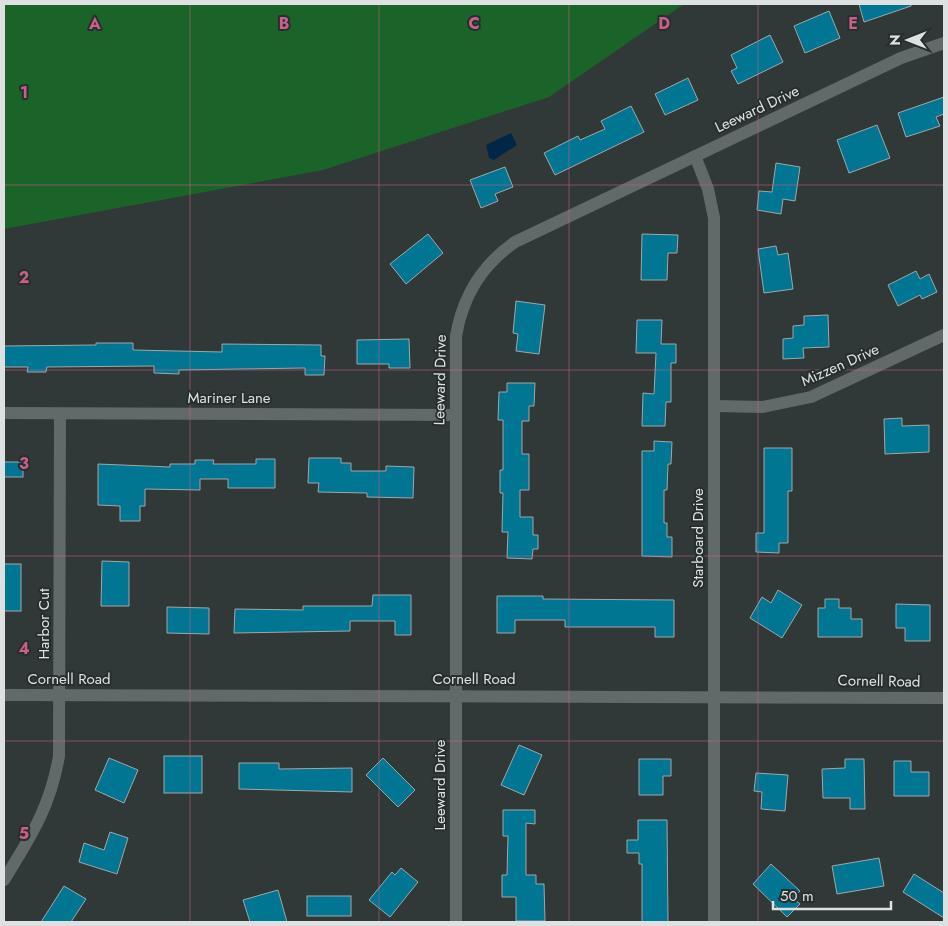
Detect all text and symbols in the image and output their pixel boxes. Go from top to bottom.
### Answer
text: A [88,12,101,35]
text: B [279,12,289,35]
text: C [468,12,480,35]
text: D [658,12,670,35]
text: E [848,12,858,35]
north arrow [883,15,933,65]
text: N [885,34,905,46]
street label: Leeward Drive [711,80,803,138]
text: 1 [20,81,28,104]
text: 2 [19,266,29,289]
street label: Leeward Drive [428,334,452,426]
street label: Mizzen Drive [797,338,883,392]
street label: Mariner Lane [187,387,271,409]
text: 3 [19,452,29,475]
street label: Starboard Drive [687,488,709,588]
street label: Harbor Cut [33,588,55,660]
text: 4 [18,637,30,660]
street label: Cornell Road [28,668,110,690]
street label: Cornell Road [433,668,515,690]
street label: Cornell Road [837,669,921,693]
street label: Leeward Drive [429,739,451,830]
text: 5 [19,822,29,845]
scale bar [773,878,890,910]
text: 50 m [780,885,814,907]

